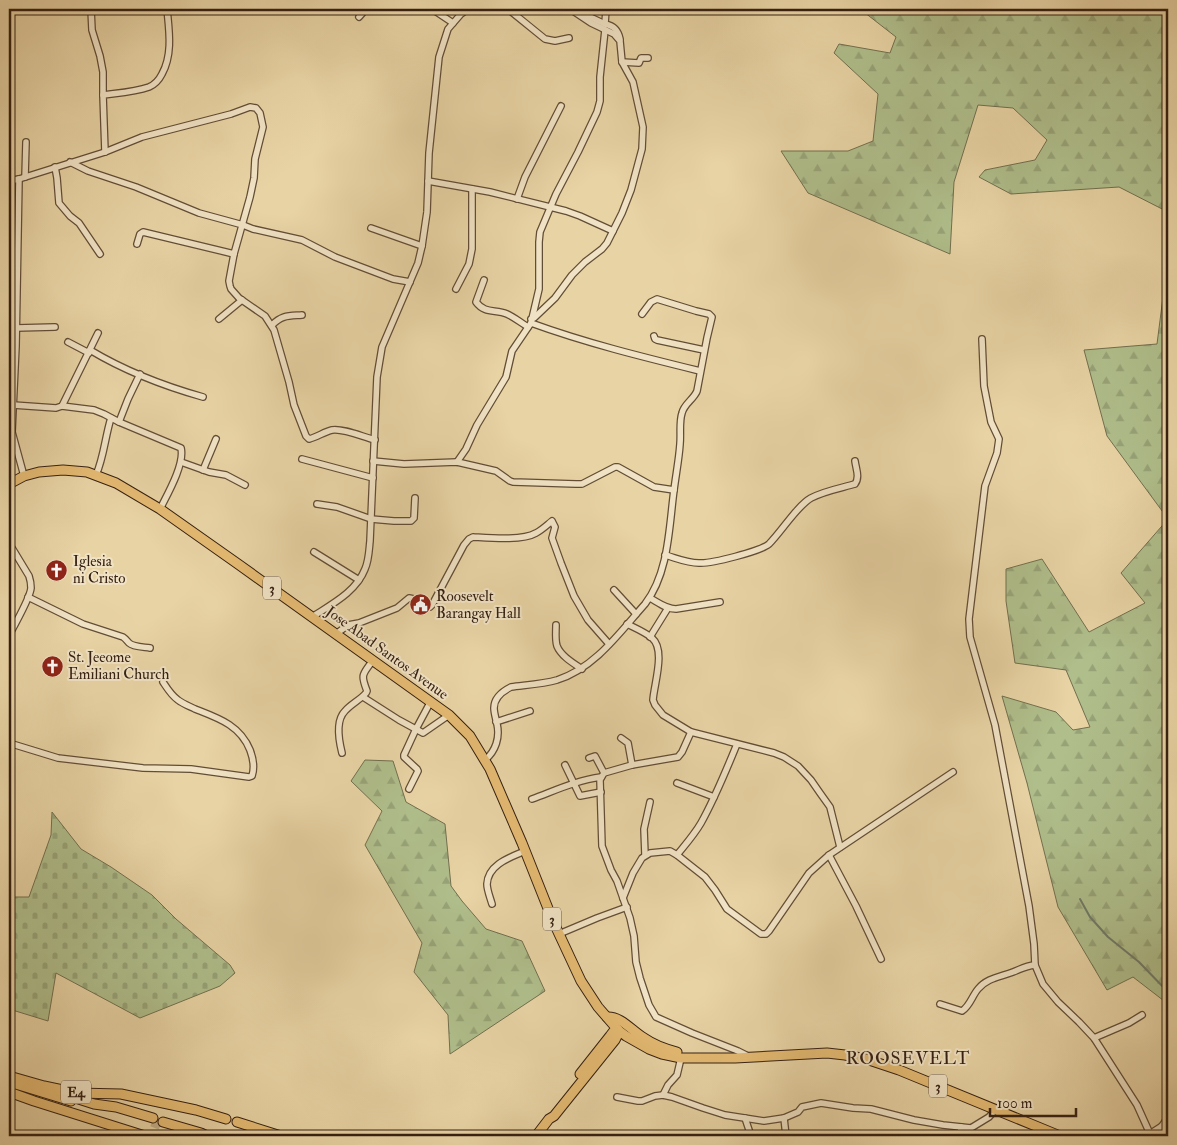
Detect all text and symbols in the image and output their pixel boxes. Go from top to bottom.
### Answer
place label: Iglesia ni Cristo [73,552,125,588]
church icon: Iglesia ni Cristo [45,558,69,582]
road number: 3 [263,576,281,600]
place label: Roosevelt Barangay Hall [436,587,521,623]
public building icon: Roosevelt Barangay Hall [408,593,432,617]
street label: Jose Abad Santos Avenue [321,601,452,705]
place label: St. Jeeome Emiliani Church [68,648,169,684]
church icon: St. Jeeome Emiliani Church [40,654,64,678]
road number: 3 [543,908,561,931]
district label: ROOSEVELT [846,1047,970,1070]
road number: 3 [929,1074,947,1098]
road number: E4 [61,1080,91,1104]
scale bar [990,1085,1076,1117]
text: 100 m [997,1094,1033,1113]

